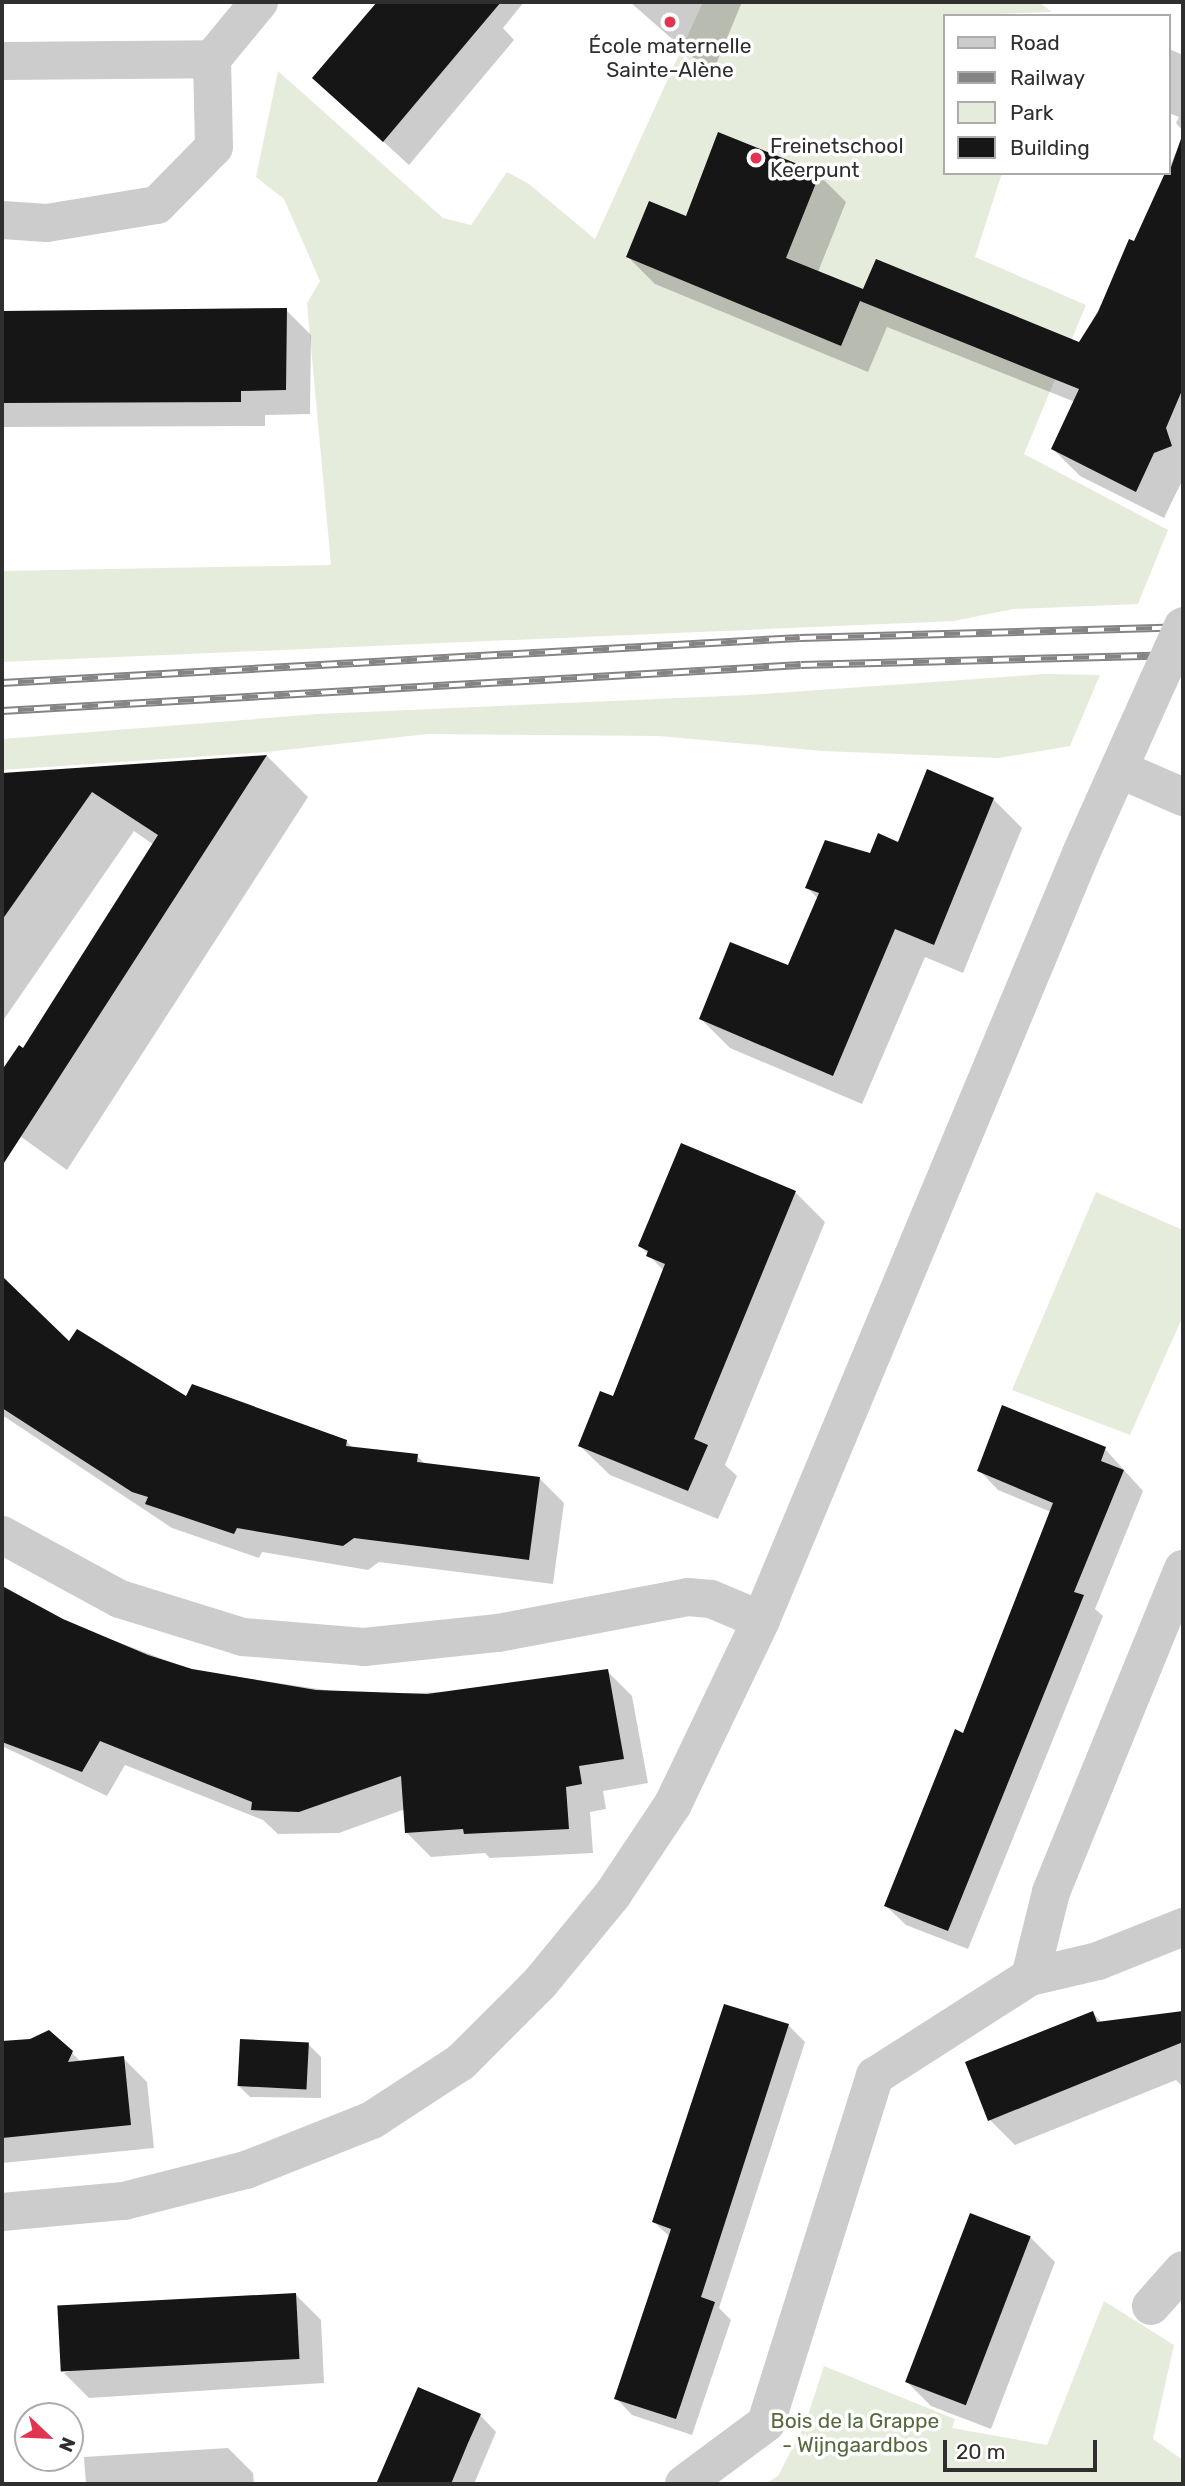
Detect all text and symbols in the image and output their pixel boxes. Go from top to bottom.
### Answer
marker: École maternelle Sainte-Alène [662,14,678,30]
legend [944,14,1171,175]
text: Road [1010,30,1060,55]
place label: École maternelle Sainte-Alène [589,33,751,83]
text: Railway [1010,65,1085,90]
text: Park [1010,100,1054,125]
place label: Freinetschool Keerpunt [770,133,904,183]
text: Building [1010,135,1090,160]
marker: Freinetschool Keerpunt [748,150,764,166]
north arrow [14,2402,84,2472]
park label: Bois de la Grappe - Wijngaardbos [771,2408,939,2458]
scale bar [947,2426,1101,2470]
text: N [54,2434,80,2455]
text: 20 m [956,2439,1005,2464]

